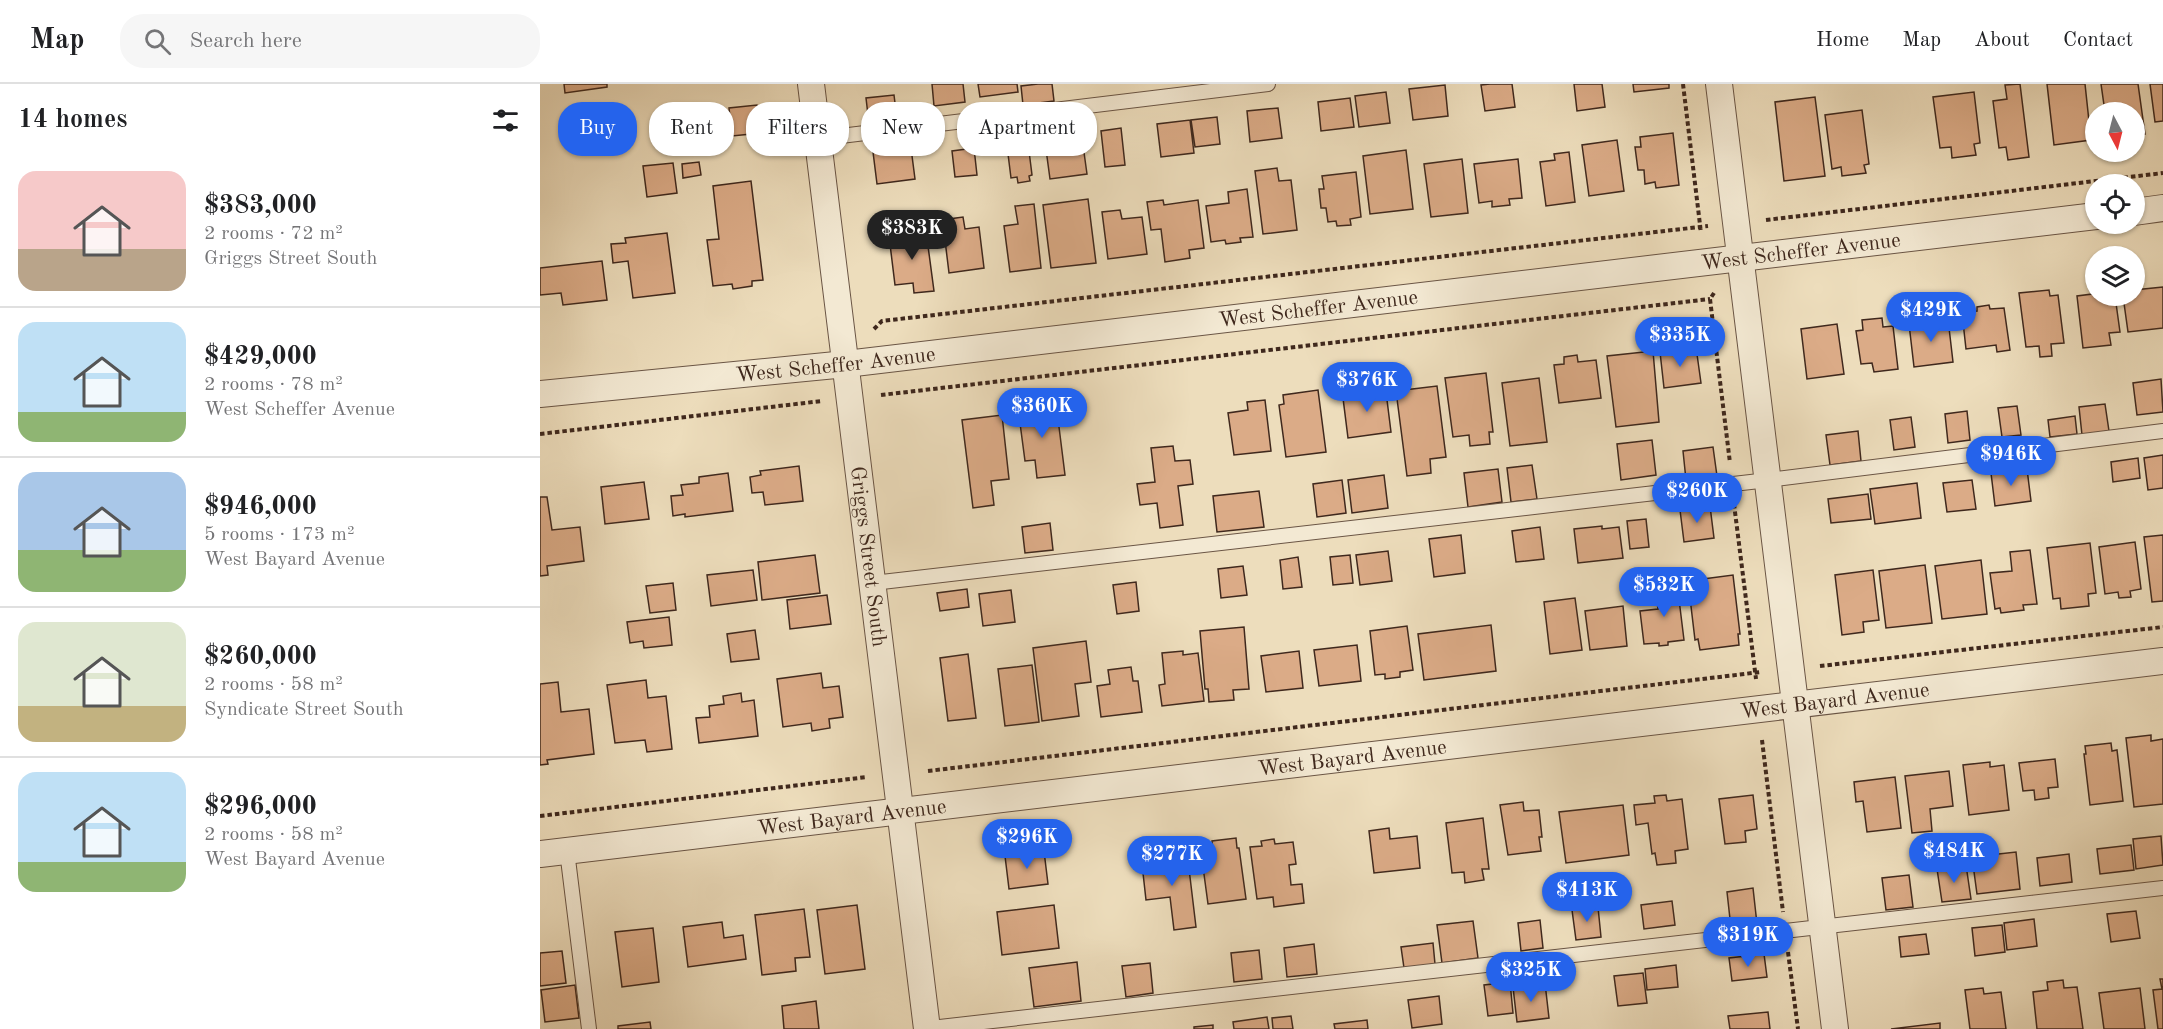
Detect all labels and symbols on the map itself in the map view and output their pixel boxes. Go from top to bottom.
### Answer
north arrow [2085,102,2145,162]
pin: $383K [870,210,954,261]
street label: West Scheffer Avenue [1700,230,1902,275]
street label: West Scheffer Avenue [1218,287,1419,332]
pin: $429K [1889,292,1973,343]
pin: $335K [1638,317,1722,368]
street label: West Scheffer Avenue [735,345,937,387]
pin: $376K [1325,362,1409,413]
pin: $360K [1000,388,1084,439]
pin: $946K [1969,436,2053,487]
street label: Griggs Street South [846,465,889,648]
pin: $260K [1655,473,1739,524]
pin: $532K [1622,567,1706,618]
street label: West Bayard Avenue [1739,680,1931,723]
street label: West Bayard Avenue [1257,737,1448,781]
street label: West Bayard Avenue [756,797,948,840]
pin: $296K [985,819,1069,870]
pin: $484K [1912,833,1996,884]
pin: $277K [1130,836,1214,887]
pin: $413K [1545,872,1629,923]
pin: $319K [1706,917,1790,968]
pin: $325K [1489,952,1573,1003]

